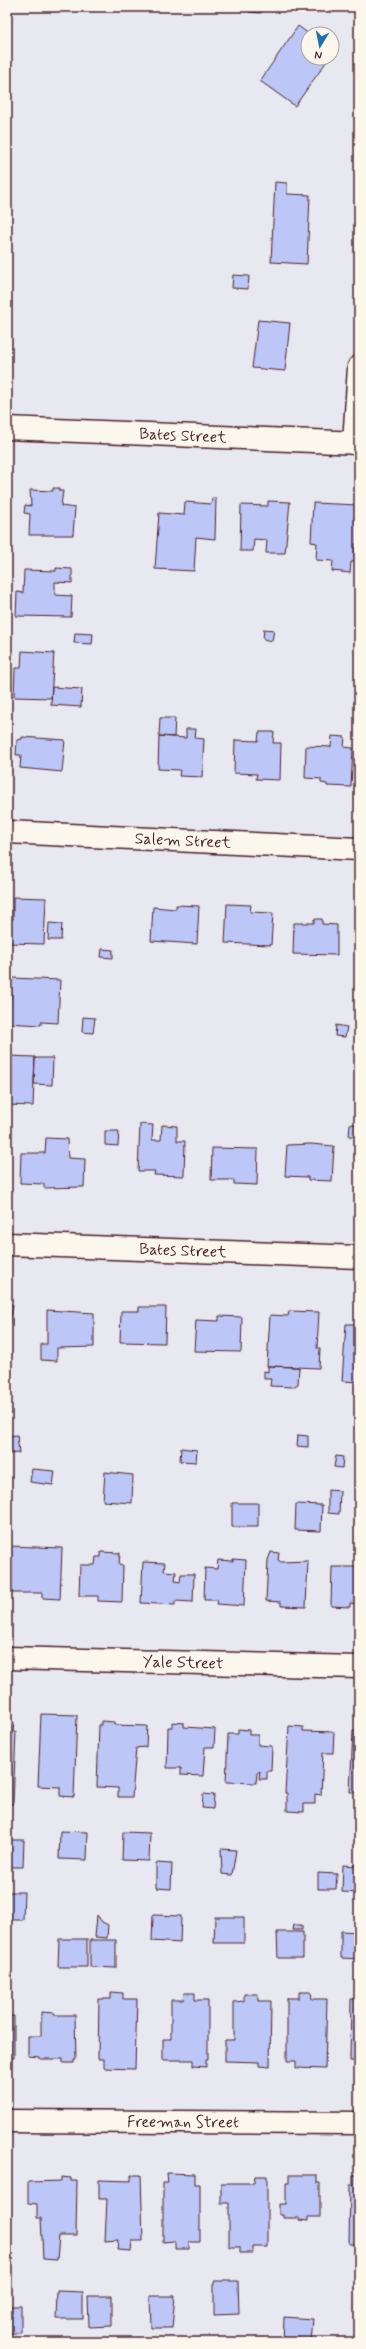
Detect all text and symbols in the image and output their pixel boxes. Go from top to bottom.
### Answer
north arrow [300,26,340,66]
text: N [314,47,323,62]
street label: Bates Street [139,423,228,448]
street label: Salem Street [134,828,232,853]
street label: Bates Street [139,1238,228,1263]
street label: Yale Street [142,1651,224,1674]
street label: Freeman Street [127,2111,239,2133]

